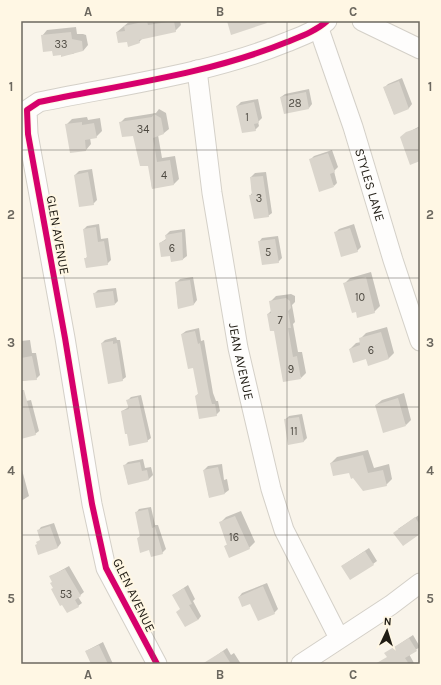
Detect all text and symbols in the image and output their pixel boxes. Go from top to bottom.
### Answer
text: A [84,4,92,19]
text: B [216,4,224,19]
text: C [349,4,357,19]
house number: 33 [55,38,68,51]
text: 1 [9,79,13,94]
text: 1 [428,79,432,94]
house number: 28 [288,97,302,110]
house number: 1 [245,111,249,124]
house number: 34 [137,123,149,136]
street label: STYLES LANE [352,146,388,223]
house number: 4 [161,169,167,182]
house number: 3 [256,192,262,205]
street label: GLEN AVENUE [44,194,72,276]
text: 2 [7,207,15,222]
text: 2 [426,207,434,222]
house number: 6 [169,242,175,255]
house number: 5 [265,246,271,259]
house number: 10 [355,291,365,304]
house number: 7 [277,314,283,327]
street label: JEAN AVENUE [226,322,257,401]
text: 3 [7,335,15,350]
text: 3 [426,335,434,350]
house number: 6 [368,344,374,357]
house number: 9 [288,363,294,376]
house number: 11 [290,425,298,438]
text: 4 [7,463,15,478]
text: 4 [426,463,434,478]
house number: 16 [229,531,239,544]
street label: GLEN AVENUE [110,556,158,634]
house number: 53 [60,588,72,601]
text: 5 [7,591,15,606]
text: 5 [426,591,434,606]
north arrow [367,611,407,651]
text: N [383,615,392,628]
text: A [84,667,92,682]
text: B [216,667,224,682]
text: C [349,667,357,682]

